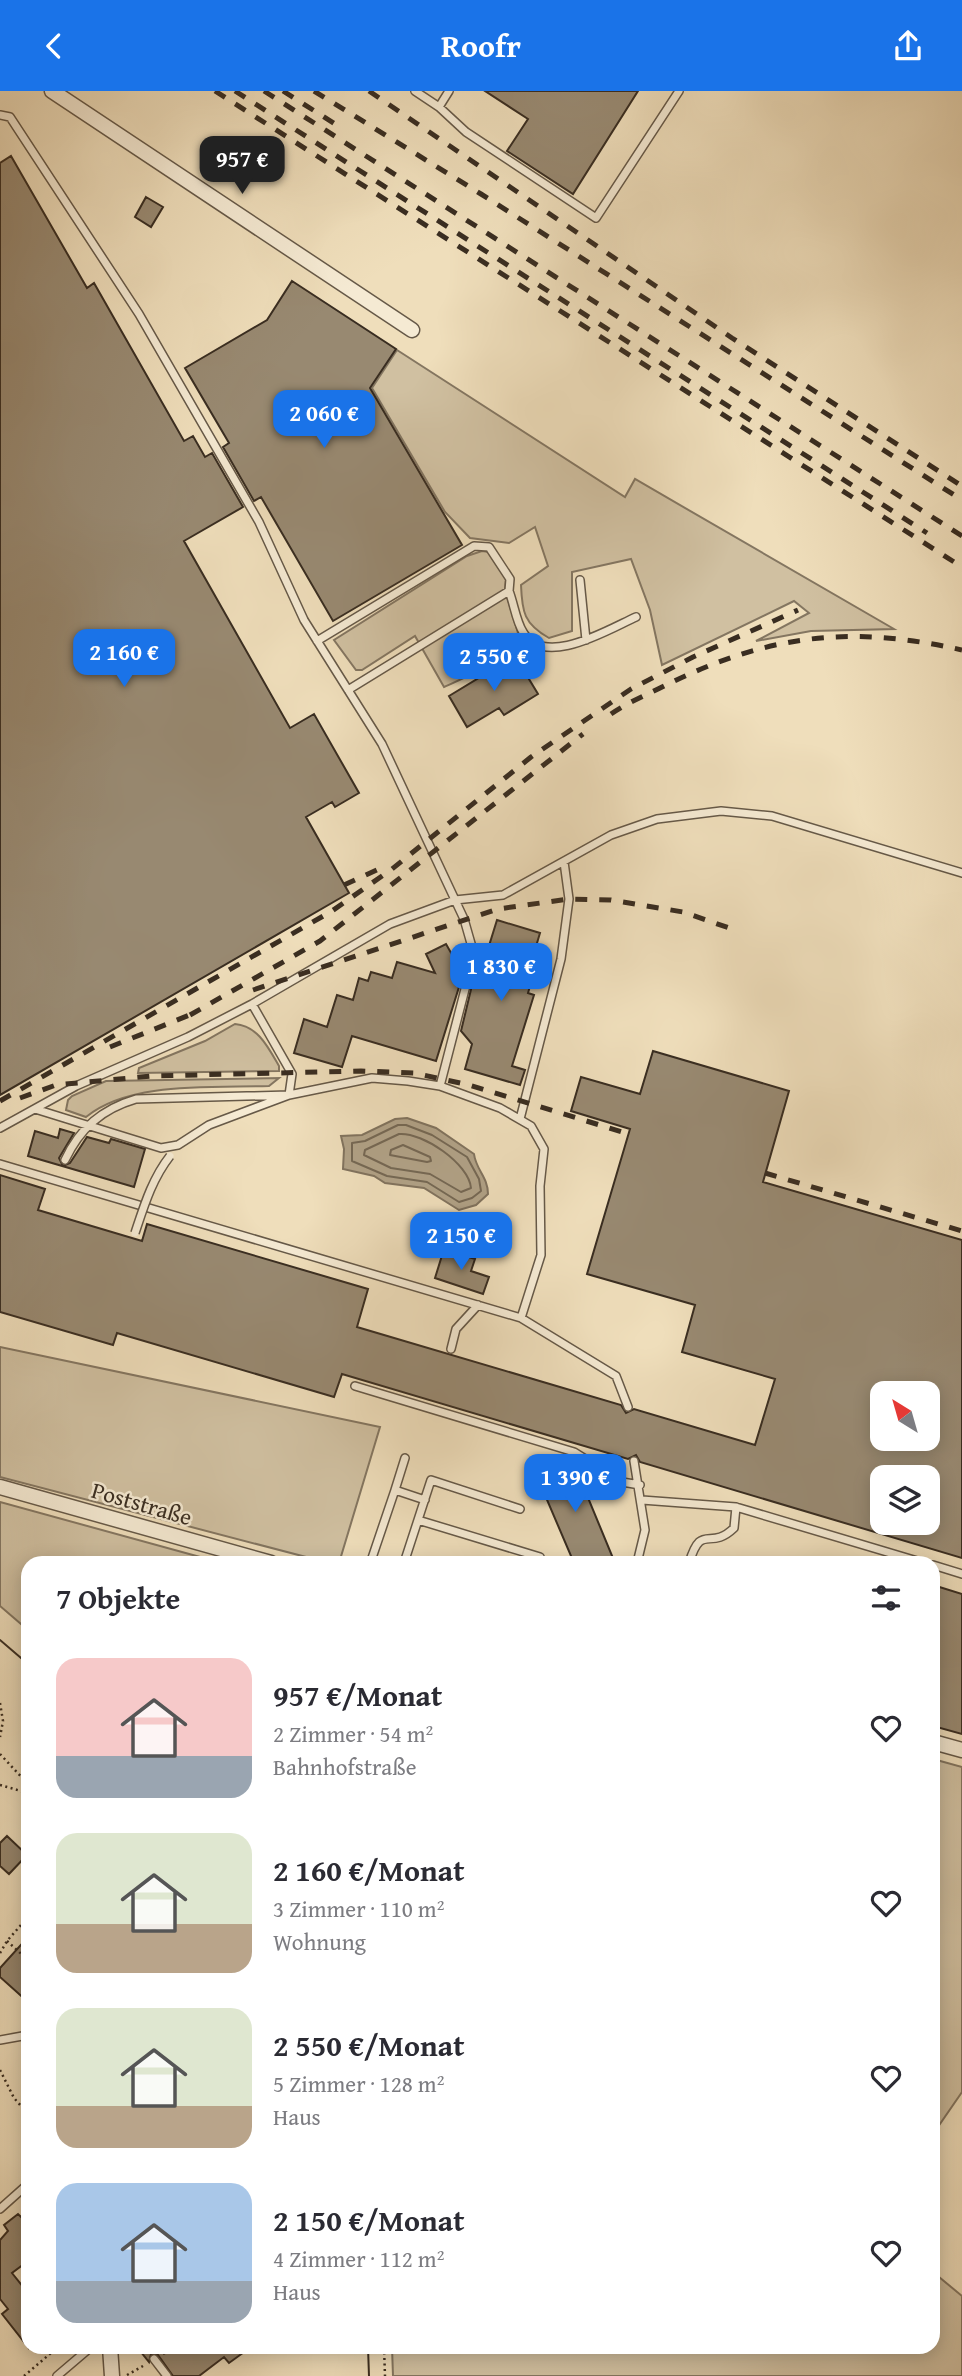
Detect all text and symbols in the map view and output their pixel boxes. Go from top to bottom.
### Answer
text: Roofr [441,22,521,69]
icon: back [35,27,73,65]
icon: share [889,27,927,65]
pin: 957 € [193,137,291,196]
text: 957 € [216,142,268,175]
pin: 2 060 € [259,391,389,450]
text: 2 060 € [289,396,359,429]
pin: 2 160 € [59,629,189,689]
pin: 2 550 € [429,633,559,693]
text: 2 160 € [89,635,159,668]
text: 2 550 € [459,639,529,672]
pin: 1 830 € [436,943,566,1003]
text: 1 830 € [466,949,536,982]
pin: 2 150 € [396,1213,526,1272]
text: 2 150 € [426,1218,496,1251]
north arrow [870,1381,940,1451]
map controls [870,1381,940,1535]
pin: 1 390 € [510,1455,640,1514]
text: 1 390 € [540,1460,610,1493]
button: layers [870,1465,940,1535]
street label: Poststraße [88,1473,196,1533]
text: 7 Objekte [56,1576,180,1620]
icon: filters [867,1579,905,1617]
text: 957 €/Monat [273,1673,442,1717]
icon: home [112,1686,196,1770]
icon: heart [867,1709,905,1747]
text: 2 Zimmer · 54 m² [273,1717,433,1750]
text: Bahnhofstraße [273,1750,416,1783]
text: 2 160 €/Monat [273,1848,465,1892]
icon: home [112,1861,196,1945]
icon: heart [867,1884,905,1922]
text: 3 Zimmer · 110 m² [273,1892,444,1925]
text: Wohnung [273,1925,366,1958]
text: 2 550 €/Monat [273,2023,465,2067]
icon: home [112,2036,196,2120]
icon: heart [867,2059,905,2097]
text: 5 Zimmer · 128 m² [273,2067,444,2100]
text: Haus [273,2100,321,2133]
text: 2 150 €/Monat [273,2198,465,2242]
icon: home [112,2211,196,2295]
icon: heart [867,2234,905,2272]
text: 4 Zimmer · 112 m² [273,2242,444,2275]
text: Haus [273,2275,321,2308]

